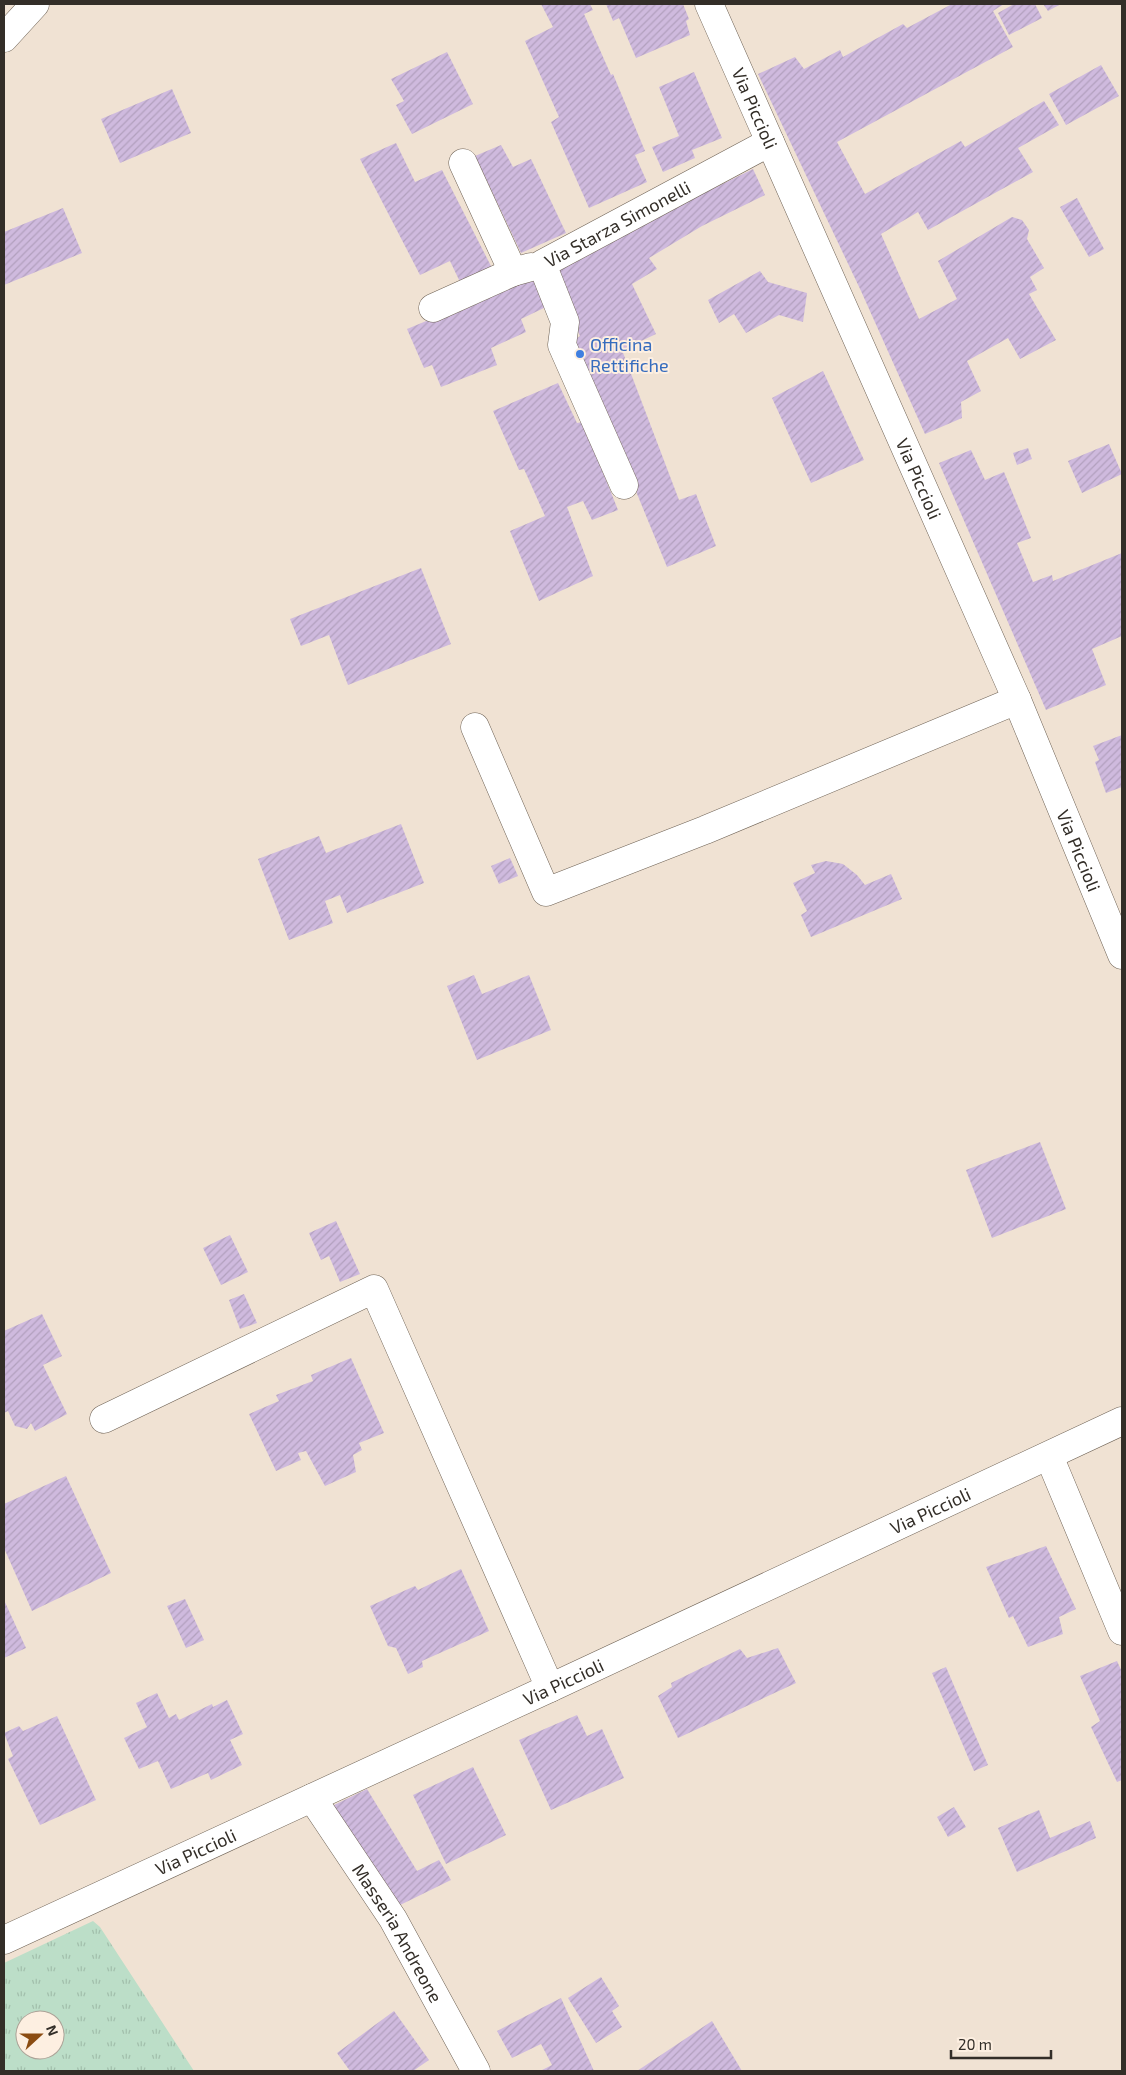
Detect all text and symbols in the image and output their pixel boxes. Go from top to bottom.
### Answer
street label: Via Piccioli [728,64,783,152]
street label: Via Starza Simonelli [540,176,694,272]
place label: Officina Rettifiche [590,333,669,376]
marker: Officina Rettifiche [574,348,586,360]
street label: Via Piccioli [891,435,947,523]
street label: Via Piccioli [1052,806,1106,895]
street label: Via Piccioli [886,1482,974,1539]
street label: Via Piccioli [519,1654,607,1710]
street label: Via Piccioli [152,1823,239,1880]
street label: Masseria Andreone [348,1859,447,2006]
north arrow [15,2010,65,2060]
text: N [43,2022,62,2038]
scale bar [951,2028,1051,2060]
text: 20 m [958,2035,992,2053]

